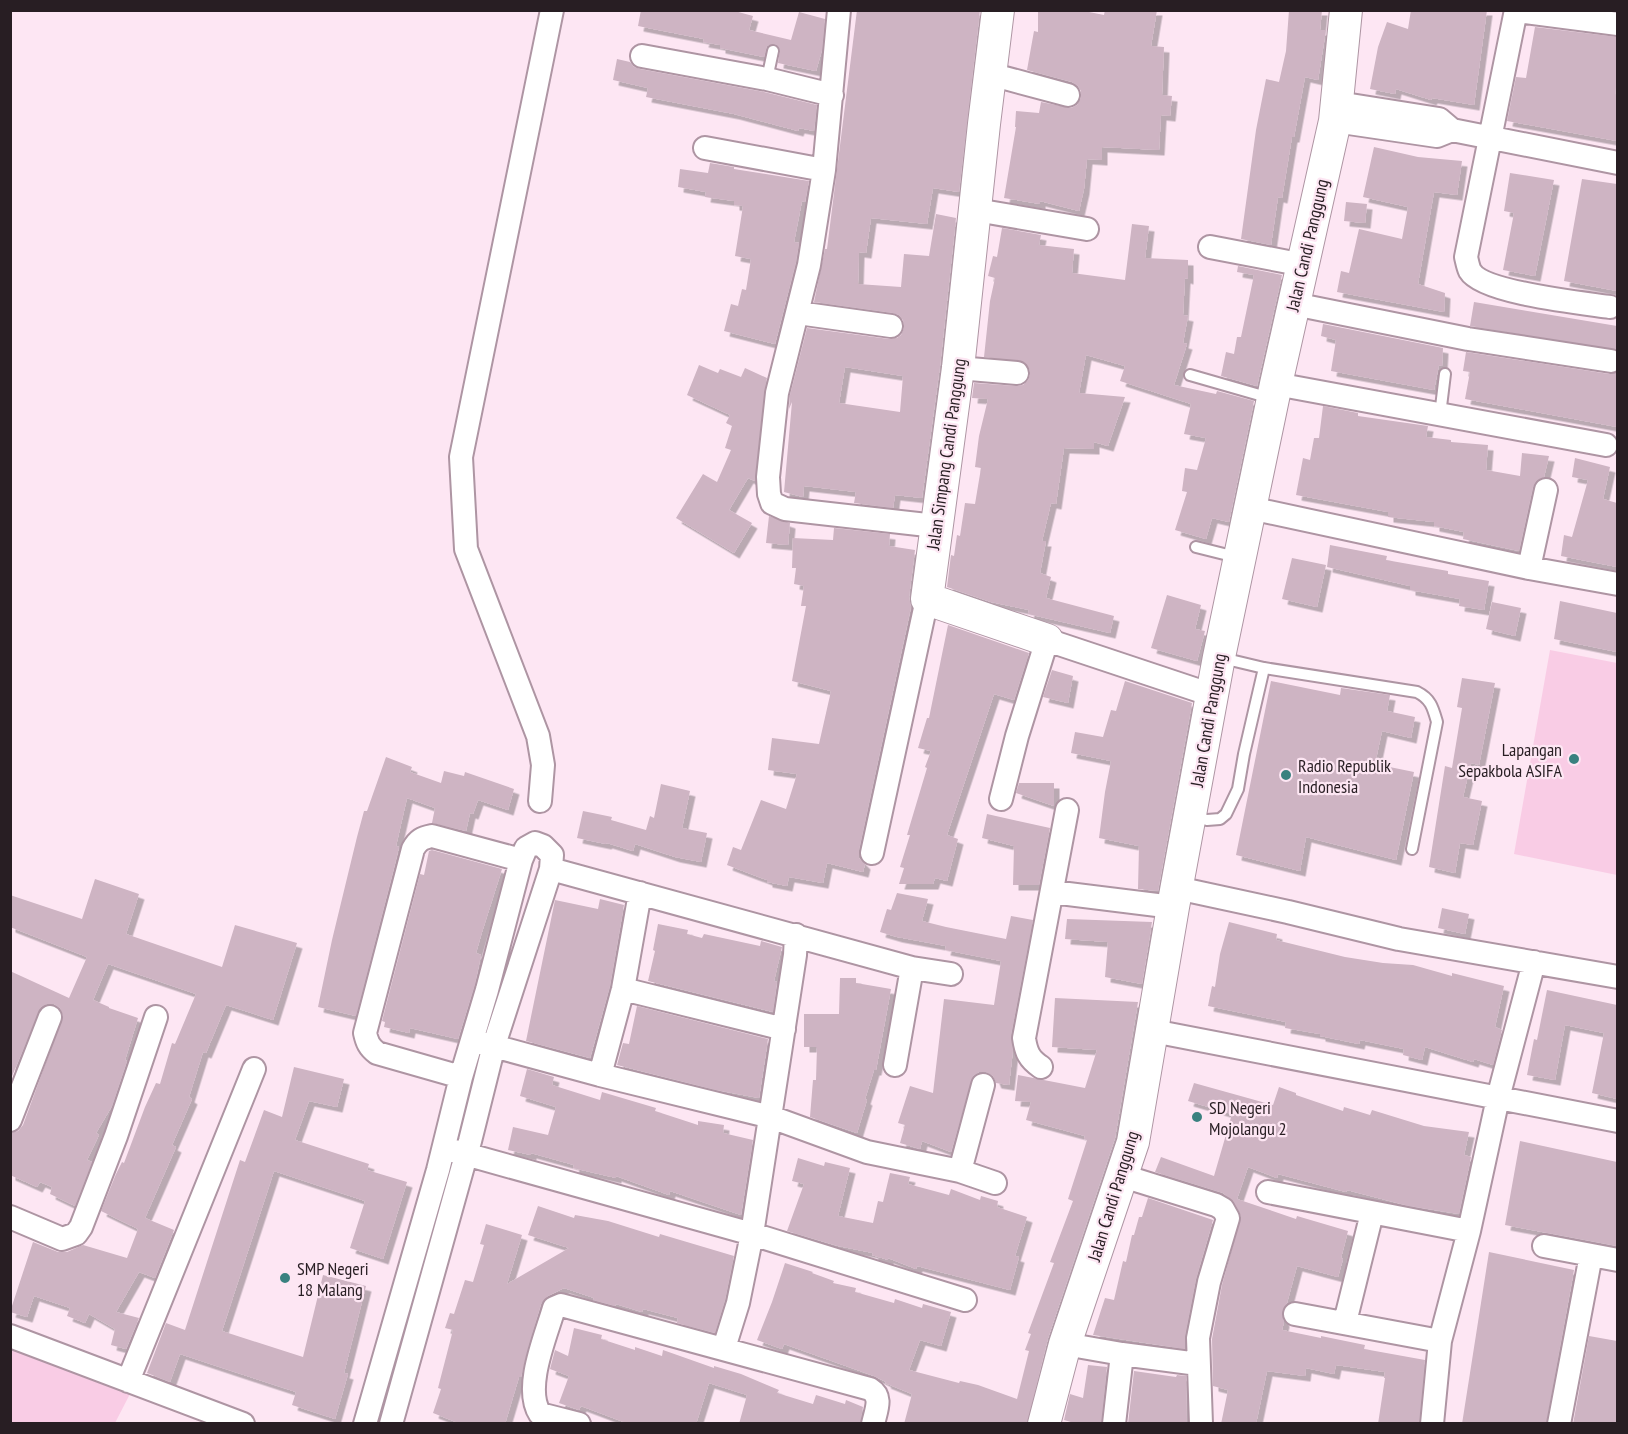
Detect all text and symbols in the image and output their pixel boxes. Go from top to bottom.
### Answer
street label: Jalan Candi Panggung [1280,177,1333,314]
street label: Jalan Simpang Candi Panggung [921,357,971,552]
street label: Jalan Candi Panggung [1185,651,1231,789]
place label: Lapangan Sepakbola ASIFA [1458,738,1562,782]
marker: Lapangan Sepakbola ASIFA [1567,752,1581,766]
place label: Radio Republik Indonesia [1298,754,1391,798]
marker: Radio Republik Indonesia [1279,768,1293,782]
place label: SD Negeri Mojolangu 2 [1209,1096,1287,1140]
marker: SD Negeri Mojolangu 2 [1190,1110,1204,1124]
street label: Jalan Candi Panggung [1082,1128,1144,1265]
place label: SMP Negeri 18 Malang [297,1257,369,1301]
marker: SMP Negeri 18 Malang [278,1271,292,1285]

